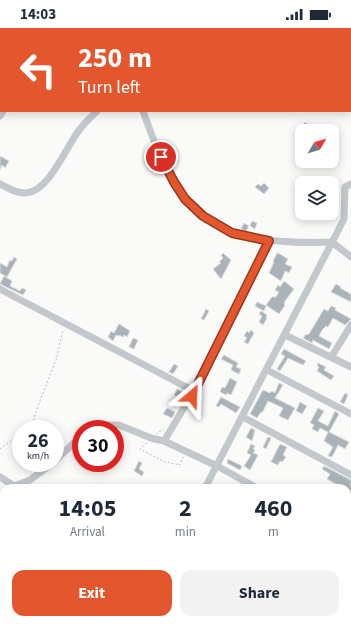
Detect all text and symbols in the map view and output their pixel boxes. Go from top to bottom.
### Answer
text: 14:03 [20,4,56,25]
text: 250 m [78,38,152,78]
icon: left [12,44,64,96]
text: Turn left [78,75,140,100]
north arrow [295,124,339,168]
map controls [295,124,339,220]
pin [144,140,178,174]
icon: arrive [150,146,172,168]
button: layers [295,176,339,220]
position arrow [171,375,213,417]
speed limit sign: 30 [72,420,124,472]
text: 26 [27,427,49,455]
text: km/h [27,449,49,463]
text: 14:05 [58,491,116,526]
text: 2 [179,491,192,526]
text: 460 [254,491,292,526]
text: Arrival [70,523,105,541]
text: min [175,523,196,541]
text: m [268,523,279,541]
button: Exit [12,570,172,616]
button: Share [180,570,339,616]

